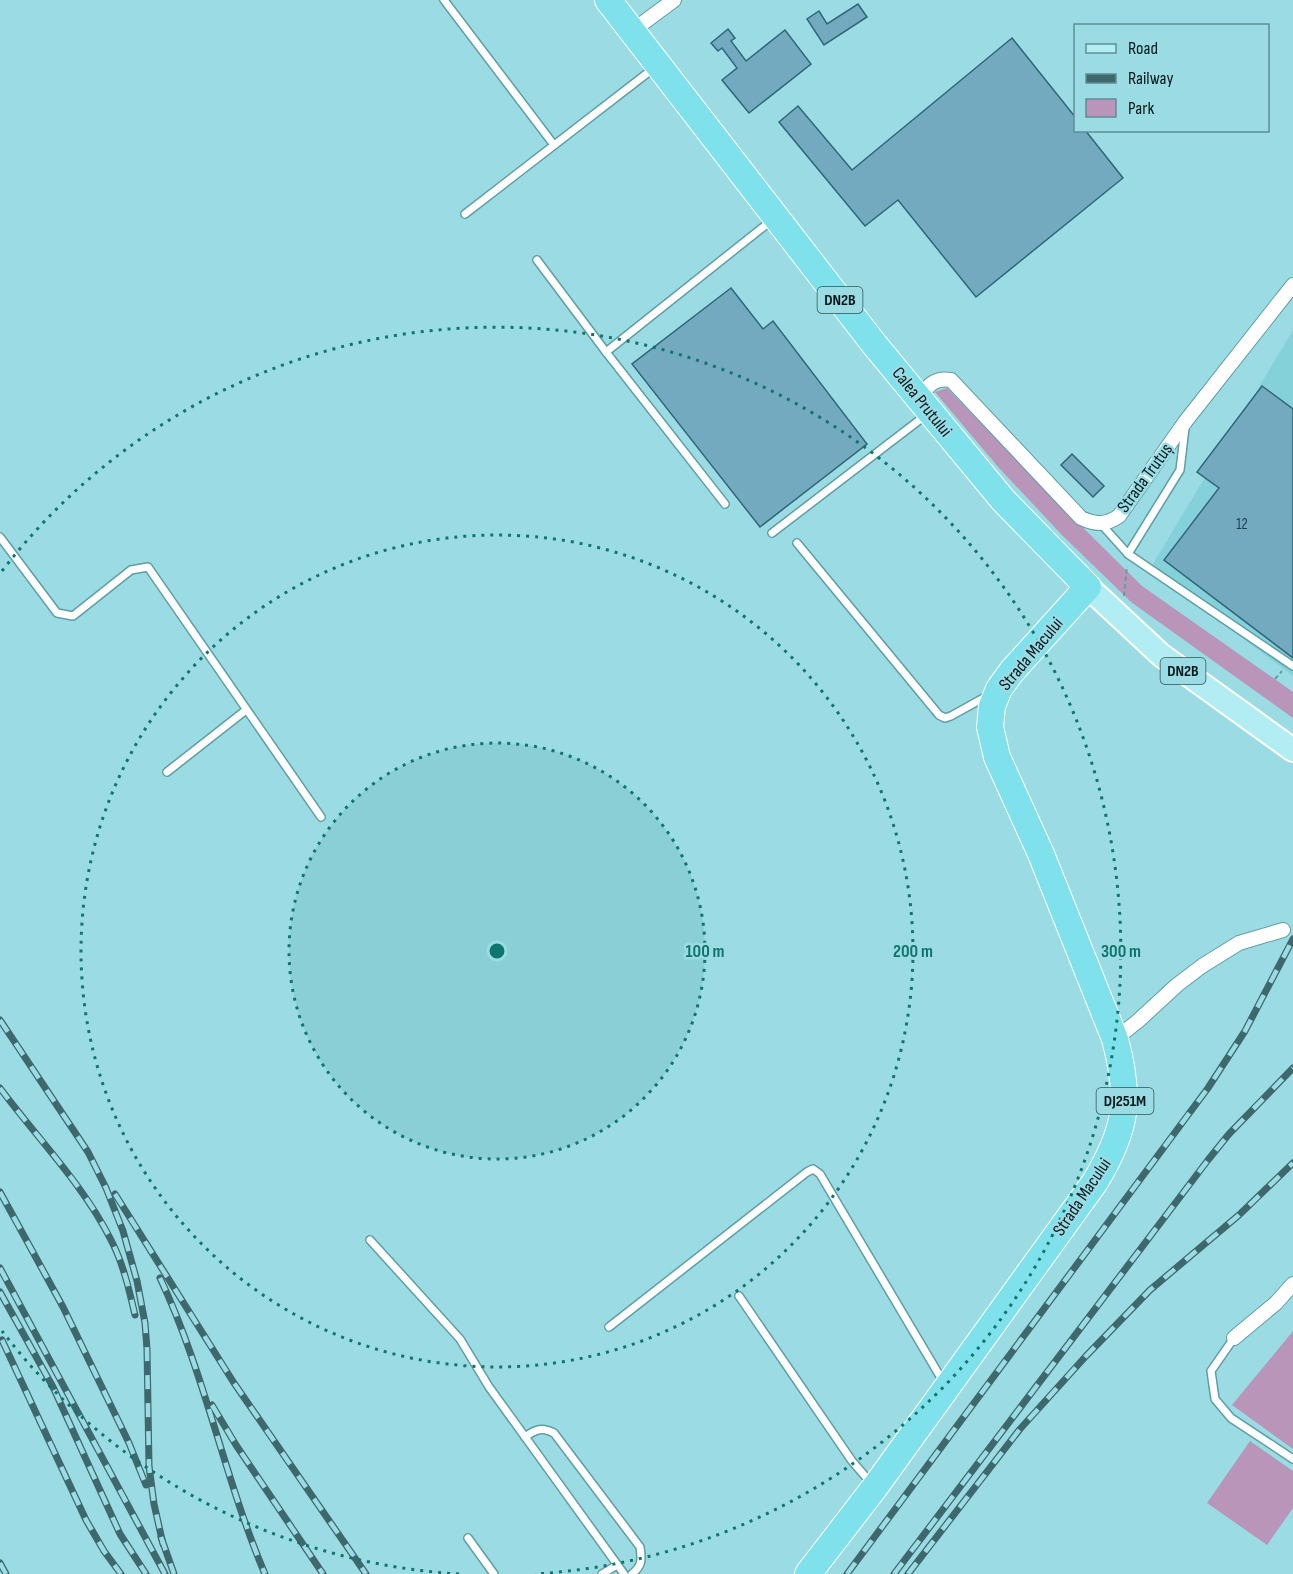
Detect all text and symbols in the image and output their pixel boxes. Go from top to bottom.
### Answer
legend [1074,24,1269,132]
text: Road [1128,38,1158,59]
text: Railway [1128,68,1173,89]
text: Park [1128,98,1154,119]
road number: DN2B [818,287,862,313]
street label: Calea Prutului [888,363,956,441]
street label: Strada Trutuș [1113,439,1177,517]
house number: 12 [1236,515,1248,534]
street label: Strada Macului [994,613,1068,695]
road number: DN2B [1160,658,1206,684]
centre of rings [487,941,507,961]
text: 100 m [686,941,725,962]
text: 200 m [893,941,933,962]
text: 300 m [1101,941,1141,962]
road number: DJ251M [1096,1088,1154,1114]
street label: Strada Macului [1048,1154,1116,1240]

